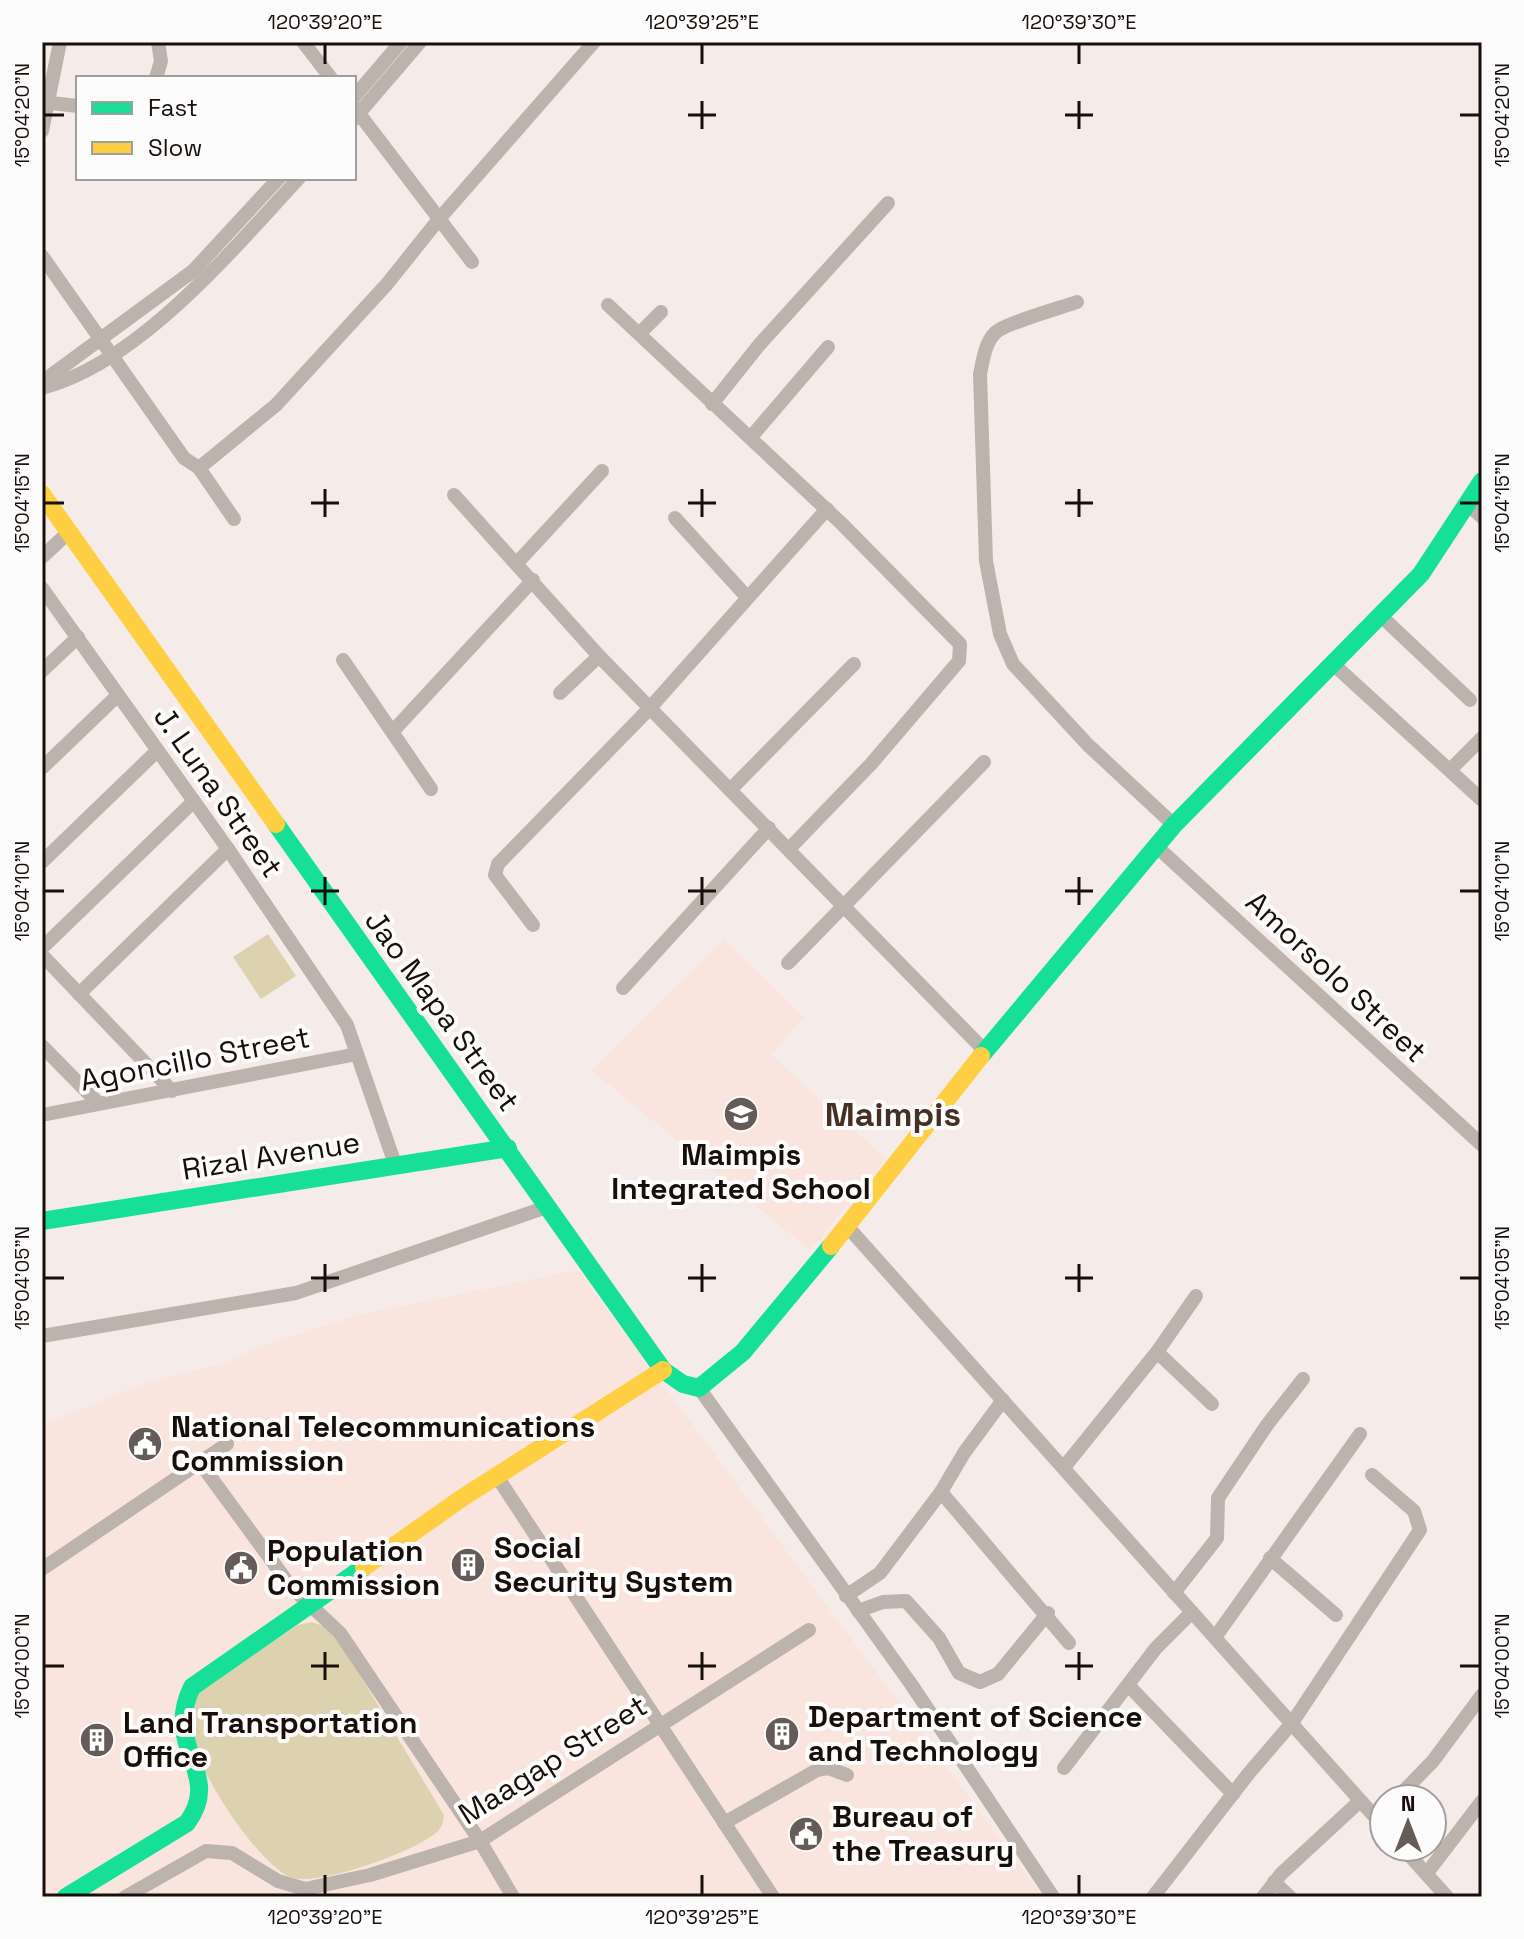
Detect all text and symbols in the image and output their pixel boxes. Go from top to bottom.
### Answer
text: 120°39'20"E [268,9,382,35]
text: 120°39'25"E [645,9,759,35]
text: 120°39'30"E [1022,9,1136,35]
text: 15°04'20"N [9,63,35,167]
text: 15°04'20"N [1489,63,1515,167]
legend [76,76,356,180]
text: Fast [148,92,198,123]
text: Slow [148,132,202,163]
text: 15°04'15"N [9,453,35,553]
text: 15°04'15"N [1489,453,1515,553]
street label: J. Luna Street [145,699,292,885]
text: 15°04'10"N [9,841,35,941]
text: 15°04'10"N [1489,841,1515,941]
street label: Amorsolo Street [1238,883,1435,1071]
street label: Jao Mapa Street [356,902,529,1119]
street label: Agoncillo Street [77,1017,313,1100]
district label: Maimpis [825,1093,961,1136]
school or university icon: Maimpis Integrated School [722,1095,760,1133]
street label: Rizal Avenue [179,1122,363,1189]
place label: Maimpis Integrated School [611,1135,871,1208]
text: 15°04'05"N [9,1226,35,1330]
text: 15°04'05"N [1489,1226,1515,1330]
place label: National Telecommunications Commission [171,1407,595,1480]
public building icon: National Telecommunications Commission [126,1425,164,1463]
place label: Social Security System [494,1528,733,1601]
place label: Population Commission [267,1531,440,1604]
building icon: Social Security System [449,1546,487,1584]
public building icon: Population Commission [222,1549,260,1587]
text: 15°04'00"N [9,1613,35,1719]
text: 15°04'00"N [1489,1613,1515,1719]
street label: Maagap Street [451,1686,654,1833]
place label: Department of Science and Technology [808,1697,1143,1770]
place label: Land Transportation Office [123,1703,417,1776]
building icon: Department of Science and Technology [763,1715,801,1753]
building icon: Land Transportation Office [78,1721,116,1759]
north arrow [1368,1783,1448,1863]
text: N [1401,1789,1415,1817]
place label: Bureau of the Treasury [832,1797,1014,1870]
public building icon: Bureau of the Treasury [787,1815,825,1853]
text: 120°39'20"E [268,1904,382,1930]
text: 120°39'25"E [645,1904,759,1930]
text: 120°39'30"E [1022,1904,1136,1930]

